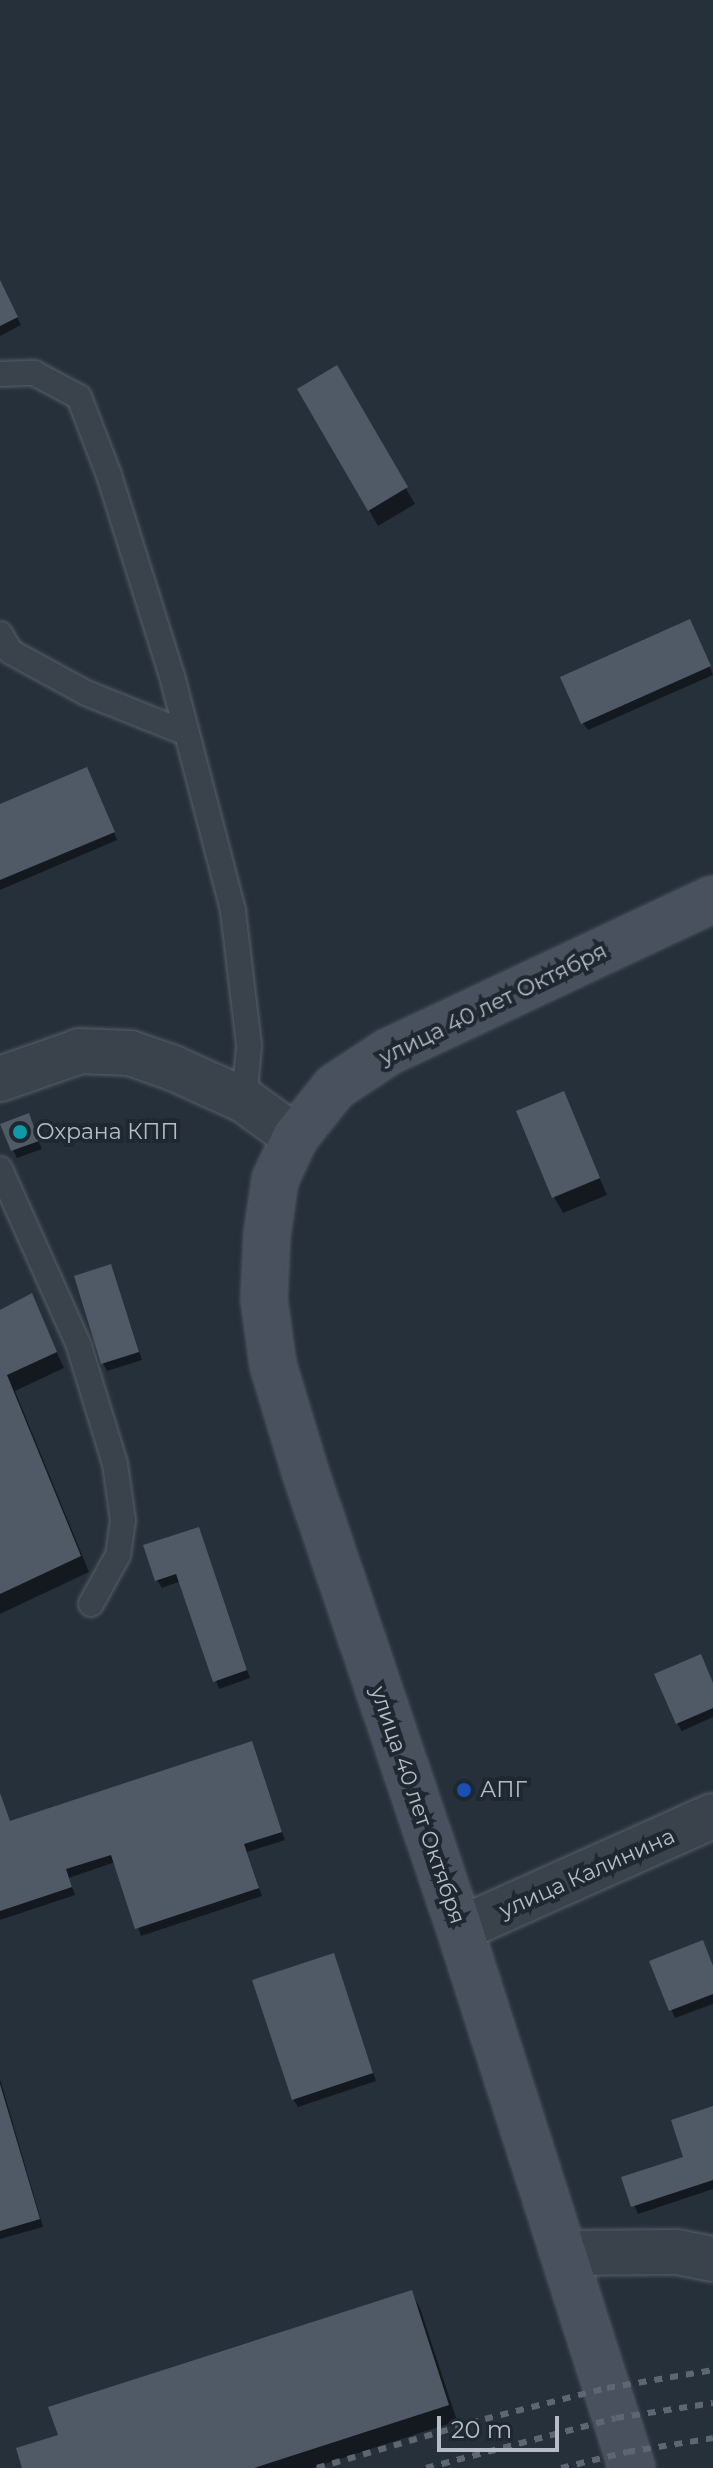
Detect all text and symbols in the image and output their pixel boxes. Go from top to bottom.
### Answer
street label: улица 40 лет Октября [375,937,611,1071]
place label: Охрана КПП [36,1119,179,1145]
marker: Охрана КПП [11,1123,29,1141]
street label: улица 40 лет Октября [365,1683,471,1927]
place label: АПГ [480,1777,527,1803]
marker: АПГ [455,1781,473,1799]
street label: улица Калинина [495,1822,679,1924]
scale bar [441,2400,563,2450]
text: 20 m [451,2415,512,2444]

